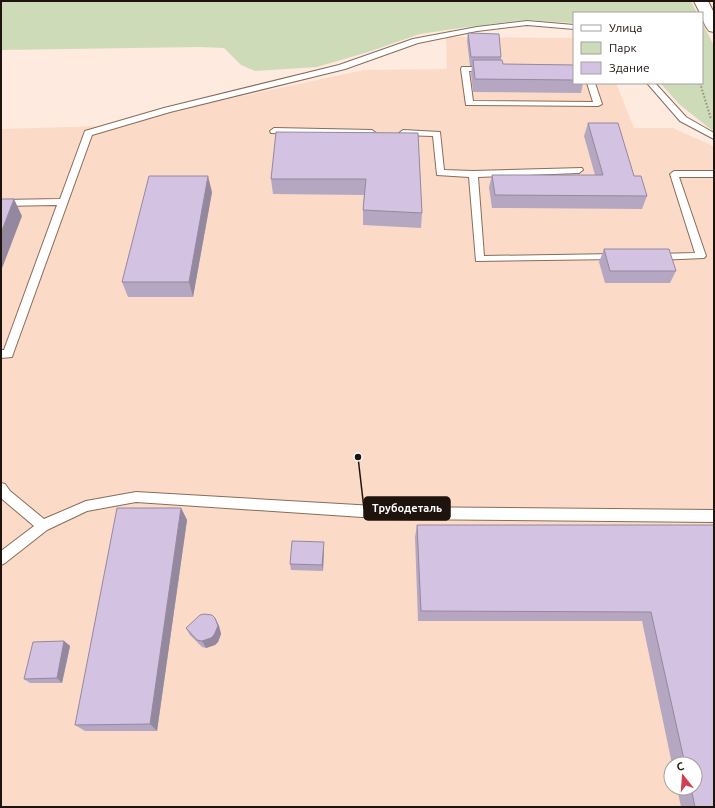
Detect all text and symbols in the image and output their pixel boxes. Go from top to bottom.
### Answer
legend [573,12,703,84]
text: Улица [609,21,642,34]
text: Парк [609,41,637,54]
text: Здание [609,61,650,74]
callout: Трубодеталь [364,497,450,520]
text: Трубодеталь [372,502,442,514]
north arrow [663,756,703,796]
text: С [675,760,685,773]

